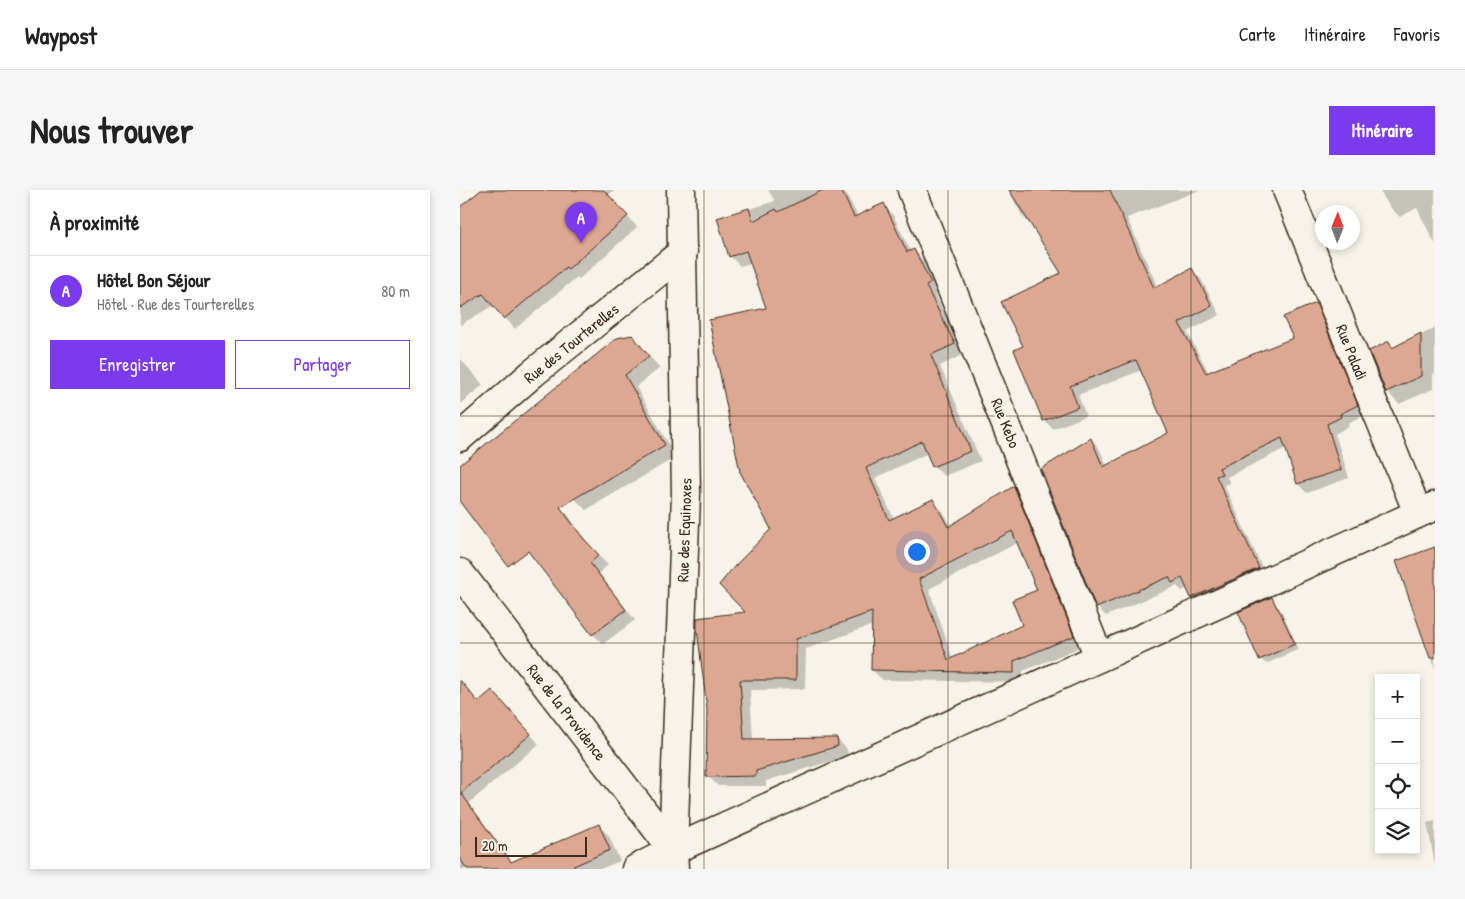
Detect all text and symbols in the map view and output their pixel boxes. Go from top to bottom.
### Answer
text: Waypost [25,19,97,51]
text: Carte [1239,22,1276,47]
text: Itinéraire [1304,22,1366,47]
text: Favoris [1394,22,1440,47]
button: Itinéraire [1329,106,1435,155]
text: Nous trouver [30,107,193,154]
pin: A [565,202,597,243]
north arrow [1315,205,1360,250]
text: À proximité [50,208,139,237]
text: Hôtel Bon Séjour [97,267,211,293]
text: A [62,280,70,302]
text: 80 m [381,280,410,302]
text: Hôtel · Rue des Tourterelles [97,293,254,315]
street label: Rue des Tourterelles [519,298,623,388]
street label: Rue Paladi [1331,321,1373,383]
button: Enregistrer [50,340,225,389]
button: Partager [235,340,410,389]
street label: Rue Kebo [986,395,1026,451]
street label: Rue des Equinoxes [671,478,697,582]
your location [904,539,930,565]
street label: Rue de la Providence [522,659,612,765]
map controls [1375,674,1420,854]
button: + [1375,674,1420,719]
button: − [1375,719,1420,764]
button: locate [1375,764,1420,809]
button: layers [1375,809,1420,854]
scale bar [475,834,588,857]
text: 20 m [482,836,508,855]

